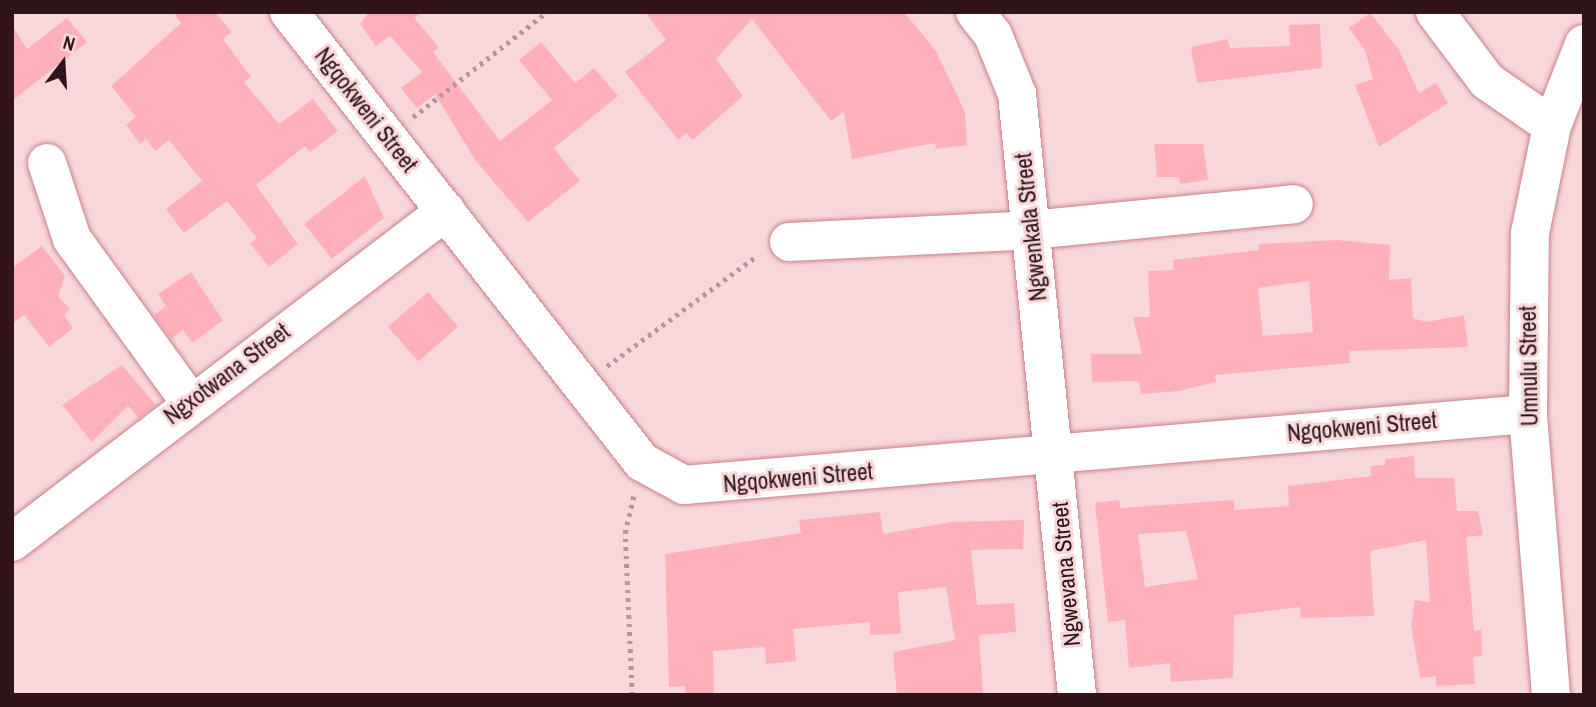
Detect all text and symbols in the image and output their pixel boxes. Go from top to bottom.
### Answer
north arrow [28,28,98,98]
text: N [60,29,78,57]
street label: Ngqokweni Street [309,42,423,178]
street label: Ngwenkala Street [1009,152,1053,302]
street label: Umnulu Street [1514,305,1544,427]
street label: Ngxotwana Street [159,318,295,430]
street label: Ngqokweni Street [1286,407,1438,447]
street label: Ngqokweni Street [722,458,874,498]
street label: Ngwevana Street [1046,501,1086,647]

